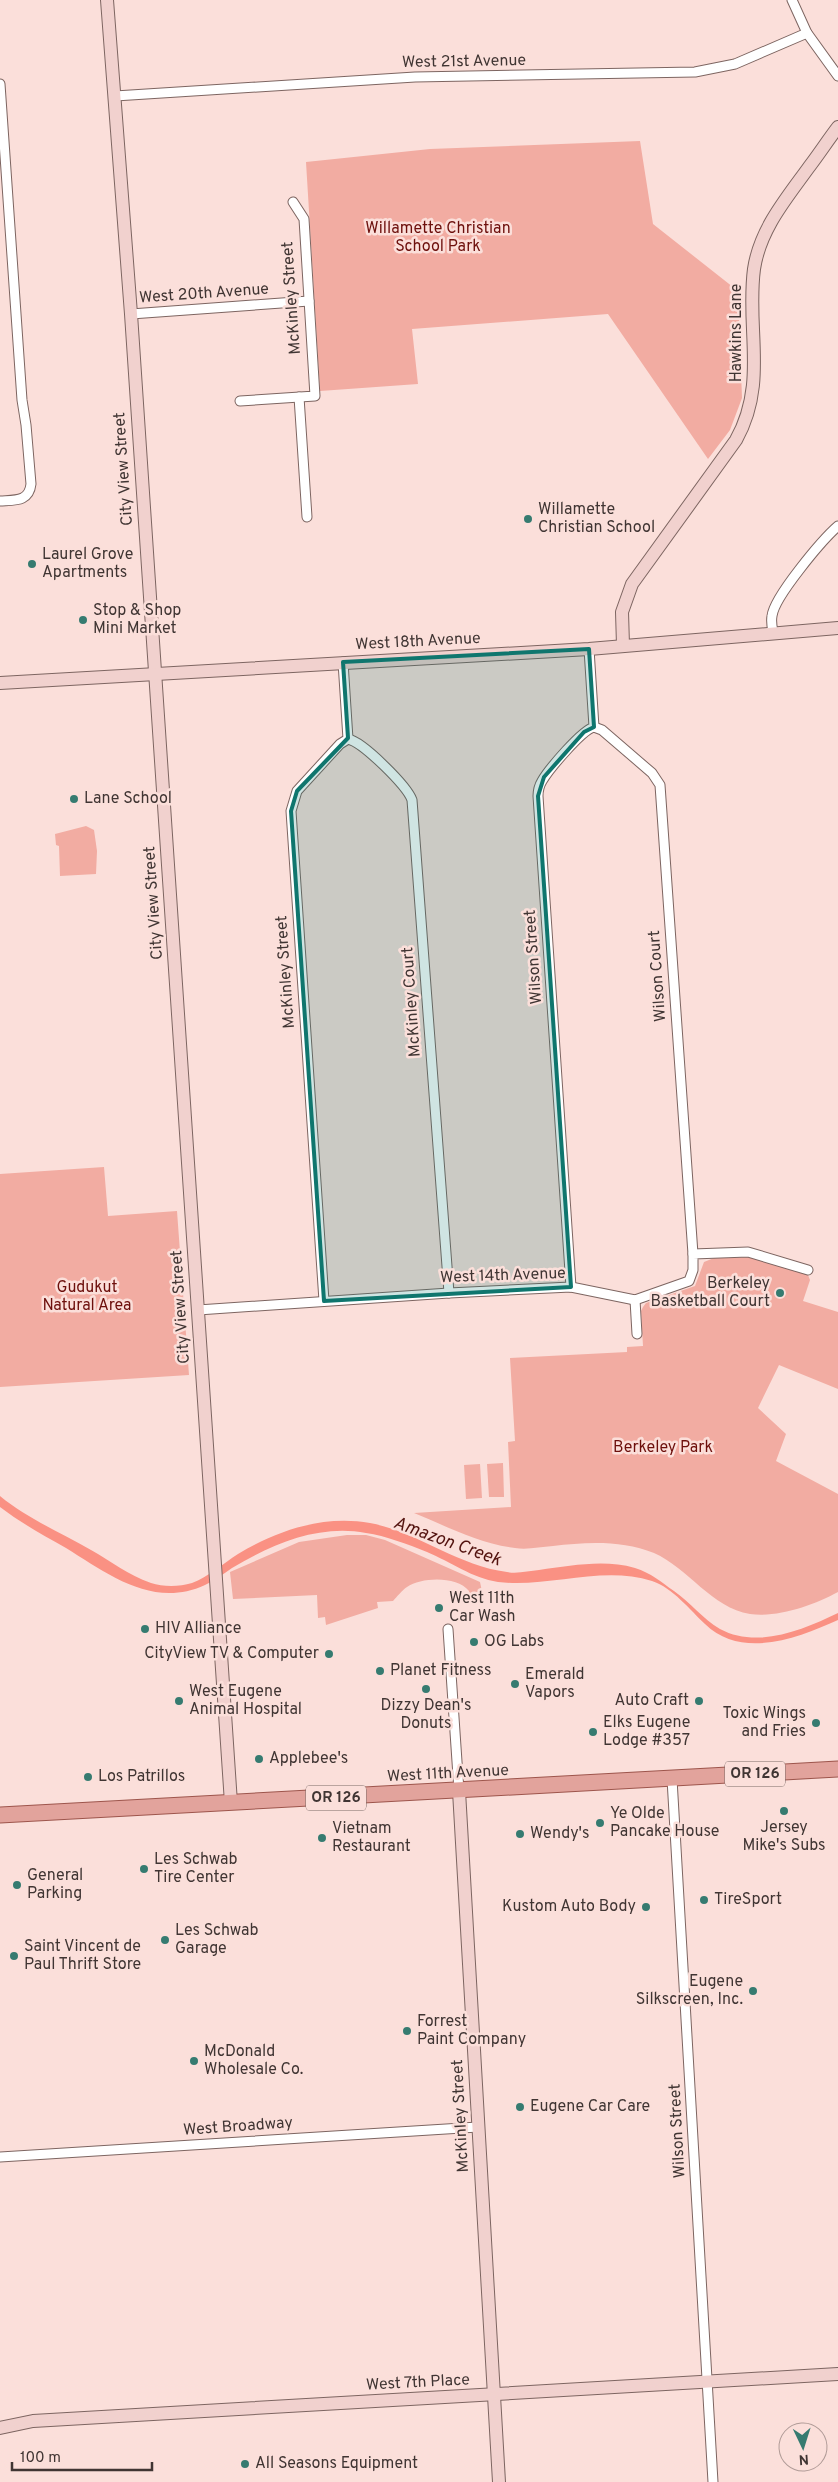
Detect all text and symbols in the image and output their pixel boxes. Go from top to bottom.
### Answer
street label: West 21st Avenue [402,51,526,73]
park label: Willamette Christian School Park [365,219,511,257]
street label: McKinley Street [278,241,306,355]
street label: West 20th Avenue [138,279,270,309]
street label: Hawkins Lane [727,284,747,382]
street label: City View Street [110,411,138,527]
place label: Willamette Christian School [538,500,655,538]
marker: Willamette Christian School [522,513,534,525]
place label: Laurel Grove Apartments [42,545,133,583]
marker: Laurel Grove Apartments [26,558,38,570]
place label: Stop & Shop Mini Market [93,601,181,639]
marker: Stop & Shop Mini Market [77,614,89,626]
street label: West 18th Avenue [355,629,481,655]
place label: Lane School [84,789,172,809]
marker: Lane School [68,793,80,805]
street label: City View Street [140,845,168,961]
street label: Wilson Street [521,909,547,1005]
street label: McKinley Street [272,915,300,1029]
street label: Wilson Court [645,930,671,1022]
street label: McKinley Court [398,946,426,1058]
street label: City View Street [167,1249,195,1365]
street label: West 14th Avenue [440,1264,566,1288]
place label: Berkeley Basketball Court [650,1274,770,1312]
park label: Gudukut Natural Area [42,1278,132,1316]
marker: Berkeley Basketball Court [774,1287,786,1299]
park label: Berkeley Park [613,1438,713,1458]
water label: Amazon Creek [390,1512,505,1572]
place label: West 11th Car Wash [449,1589,516,1627]
marker: West 11th Car Wash [433,1602,445,1614]
place label: HIV Alliance [155,1619,241,1639]
marker: HIV Alliance [139,1623,151,1635]
place label: OG Labs [484,1632,544,1652]
marker: OG Labs [468,1636,480,1648]
place label: CityView TV & Computer [144,1644,319,1664]
marker: CityView TV & Computer [323,1648,335,1660]
place label: Planet Fitness [390,1661,492,1681]
marker: Planet Fitness [374,1665,386,1677]
place label: Emerald Vapors [525,1665,585,1703]
marker: Emerald Vapors [509,1678,521,1690]
place label: West Eugene Animal Hospital [189,1682,302,1720]
marker: Dizzy Dean's Donuts [420,1683,432,1695]
place label: Auto Craft [614,1691,689,1711]
marker: West Eugene Animal Hospital [173,1695,185,1707]
marker: Auto Craft [693,1695,705,1707]
place label: Dizzy Dean's Donuts [380,1696,472,1734]
place label: Toxic Wings and Fries [722,1704,806,1742]
place label: Elks Eugene Lodge #357 [603,1713,690,1751]
marker: Toxic Wings and Fries [810,1717,822,1729]
marker: Elks Eugene Lodge #357 [587,1726,599,1738]
place label: Applebee's [269,1749,348,1769]
marker: Applebee's [253,1753,265,1765]
street label: West 11th Avenue [387,1761,509,1787]
road number: OR 126 [725,1762,785,1786]
place label: Los Patrillos [98,1767,185,1787]
marker: Los Patrillos [82,1771,94,1783]
road number: OR 126 [306,1786,366,1810]
place label: Ye Olde Pancake House [610,1804,719,1842]
marker: Jersey Mike's Subs [778,1805,790,1817]
marker: Ye Olde Pancake House [594,1817,606,1829]
place label: Jersey Mike's Subs [742,1818,826,1856]
place label: Vietnam Restaurant [332,1819,411,1857]
place label: Wendy's [530,1824,590,1844]
marker: Wendy's [514,1828,526,1840]
marker: Vietnam Restaurant [316,1832,328,1844]
place label: Les Schwab Tire Center [154,1850,238,1888]
marker: Les Schwab Tire Center [138,1863,150,1875]
place label: General Parking [27,1866,83,1904]
marker: General Parking [11,1879,23,1891]
place label: TireSport [714,1890,782,1910]
marker: TireSport [698,1894,710,1906]
place label: Kustom Auto Body [502,1897,636,1917]
marker: Kustom Auto Body [640,1901,652,1913]
place label: Les Schwab Garage [175,1921,259,1959]
marker: Les Schwab Garage [159,1934,171,1946]
place label: Saint Vincent de Paul Thrift Store [24,1937,141,1975]
marker: Saint Vincent de Paul Thrift Store [8,1950,20,1962]
place label: Eugene Silkscreen, Inc. [636,1972,743,2010]
marker: Eugene Silkscreen, Inc. [747,1985,759,1997]
place label: Forrest Paint Company [417,2012,526,2050]
marker: Forrest Paint Company [401,2025,413,2037]
place label: McDonald Wholesale Co. [204,2042,303,2080]
marker: McDonald Wholesale Co. [188,2055,200,2067]
street label: McKinley Street [448,2059,474,2173]
street label: Wilson Street [666,2083,690,2179]
place label: Eugene Car Care [530,2097,650,2117]
marker: Eugene Car Care [514,2101,526,2113]
street label: West Broadway [182,2113,294,2141]
street label: West 7th Place [365,2370,471,2396]
north arrow [778,2422,828,2472]
scale bar [12,2440,152,2472]
text: 100 m [20,2449,61,2468]
text: N [798,2450,809,2467]
place label: All Seasons Equipment [255,2454,418,2474]
marker: All Seasons Equipment [239,2458,251,2470]

